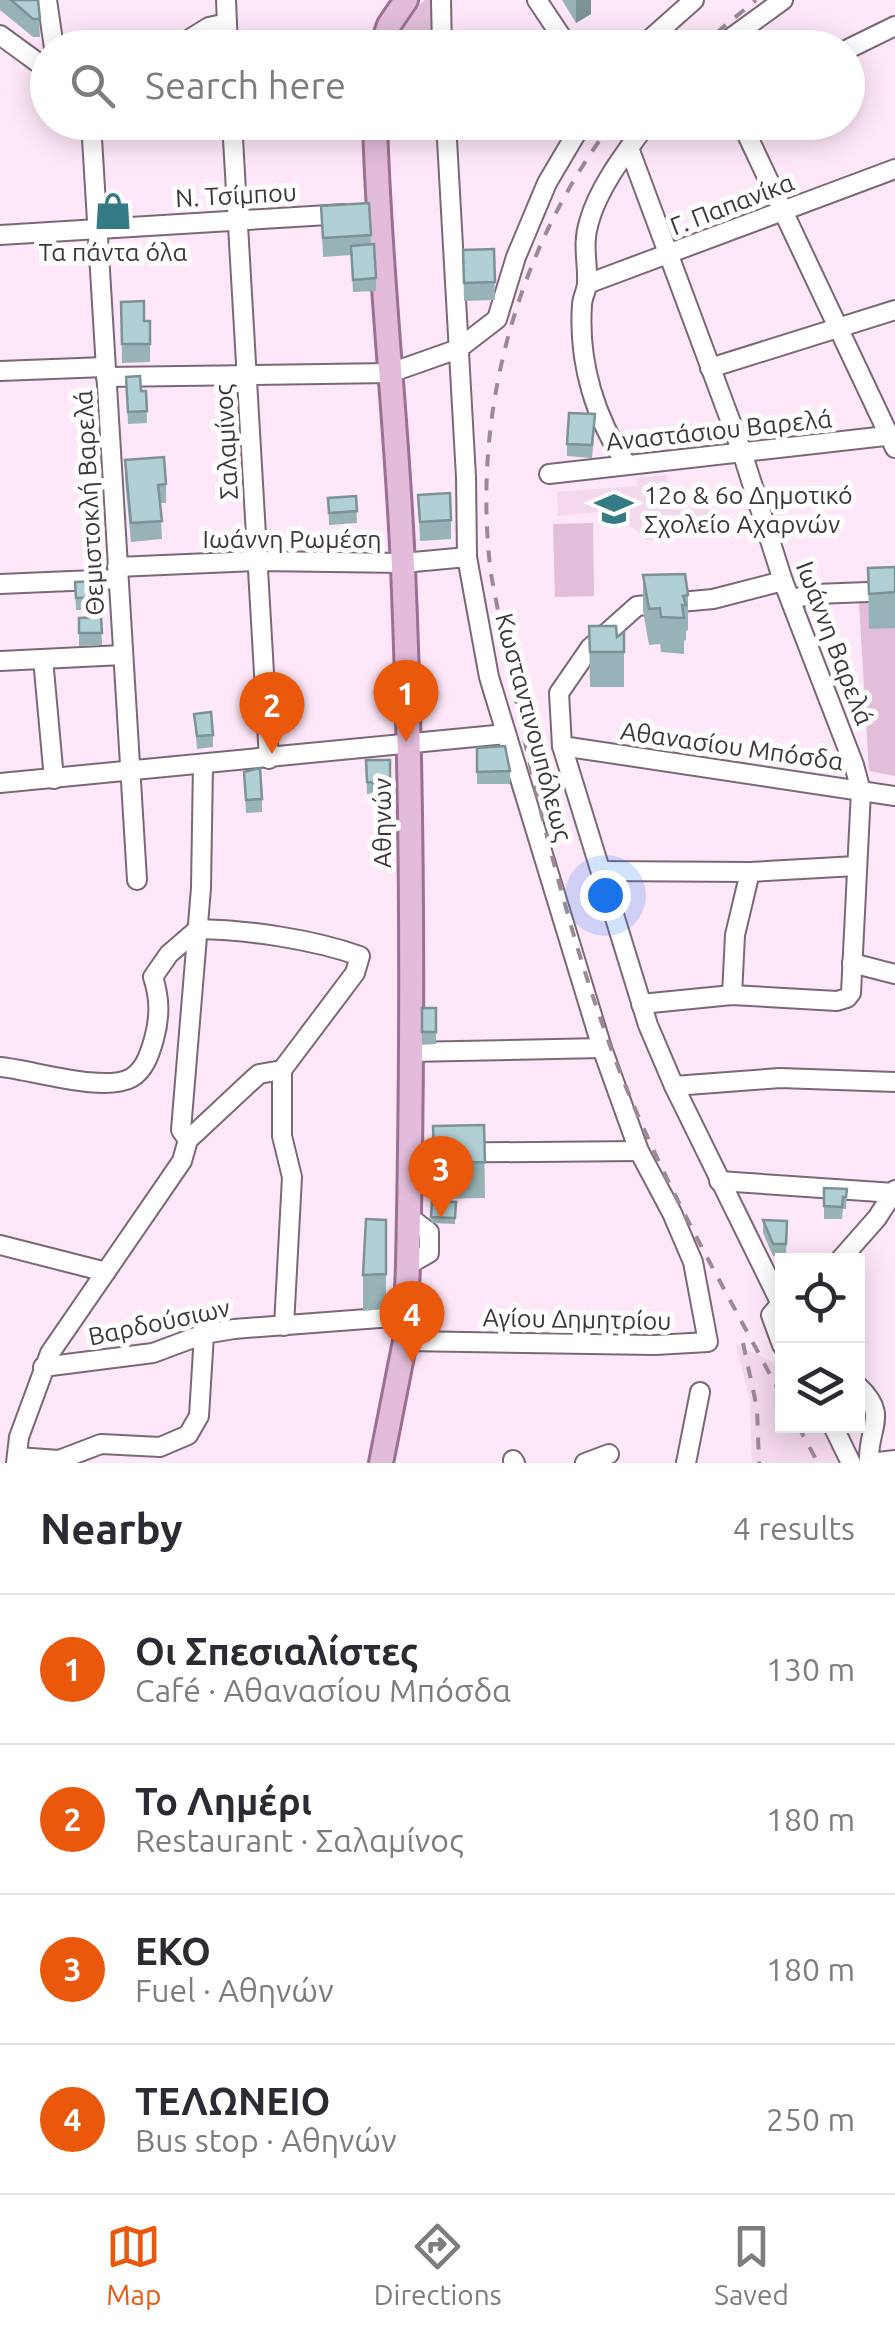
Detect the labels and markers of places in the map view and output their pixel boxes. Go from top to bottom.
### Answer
shop icon: Τα πάντα όλα [92,190,134,232]
place label: Τα πάντα όλα [38,238,188,266]
place label: 12ο & 6ο Δημοτικό Σχολείο Αχαρνών [644,481,853,538]
school or university icon: 12ο & 6ο Δημοτικό Σχολείο Αχαρνών [593,488,635,530]
pin: 1 [374,660,438,742]
pin: 2 [240,672,304,754]
pin: 3 [408,1136,474,1218]
pin: 4 [380,1280,444,1363]

